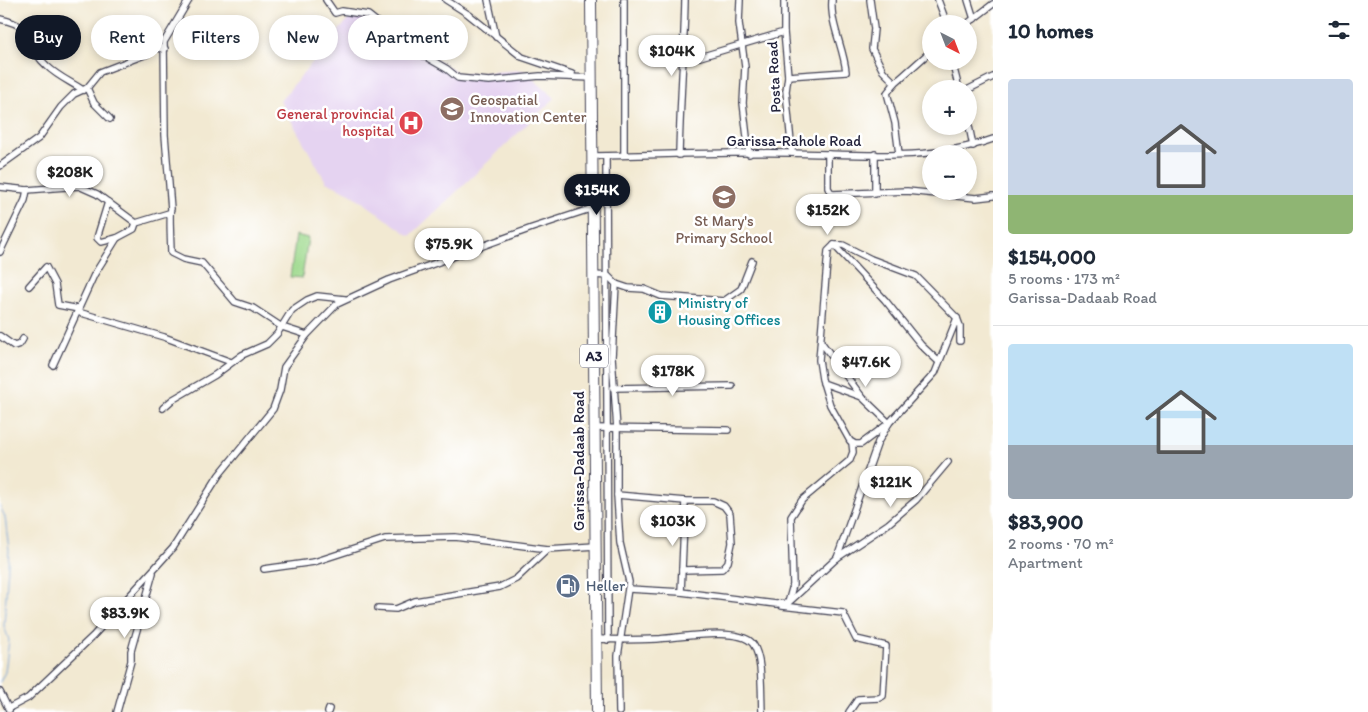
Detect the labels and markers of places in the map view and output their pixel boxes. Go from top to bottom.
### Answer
pin: $104K [637,34,707,77]
place label: Geospatial Innovation Center [470,91,587,126]
school or university icon: Geospatial Innovation Center [439,96,465,122]
place label: General provincial hospital [277,105,395,140]
hospital icon: General provincial hospital [398,110,424,136]
pin: $208K [35,156,105,198]
pin: $154K [562,174,632,216]
school or university icon: St Mary's Primary School [711,184,737,210]
pin: $152K [793,194,863,236]
place label: St Mary's Primary School [676,212,773,247]
pin: $75.9K [408,228,490,270]
place label: Ministry of Housing Offices [678,294,781,329]
building icon: Ministry of Housing Offices [647,299,673,325]
pin: $47.6K [825,346,907,388]
pin: $178K [638,354,708,397]
pin: $121K [856,466,926,508]
pin: $103K [638,504,708,547]
fuel station icon: Heller [555,573,581,599]
place label: Heller [586,577,625,595]
pin: $83.9K [84,596,166,639]

